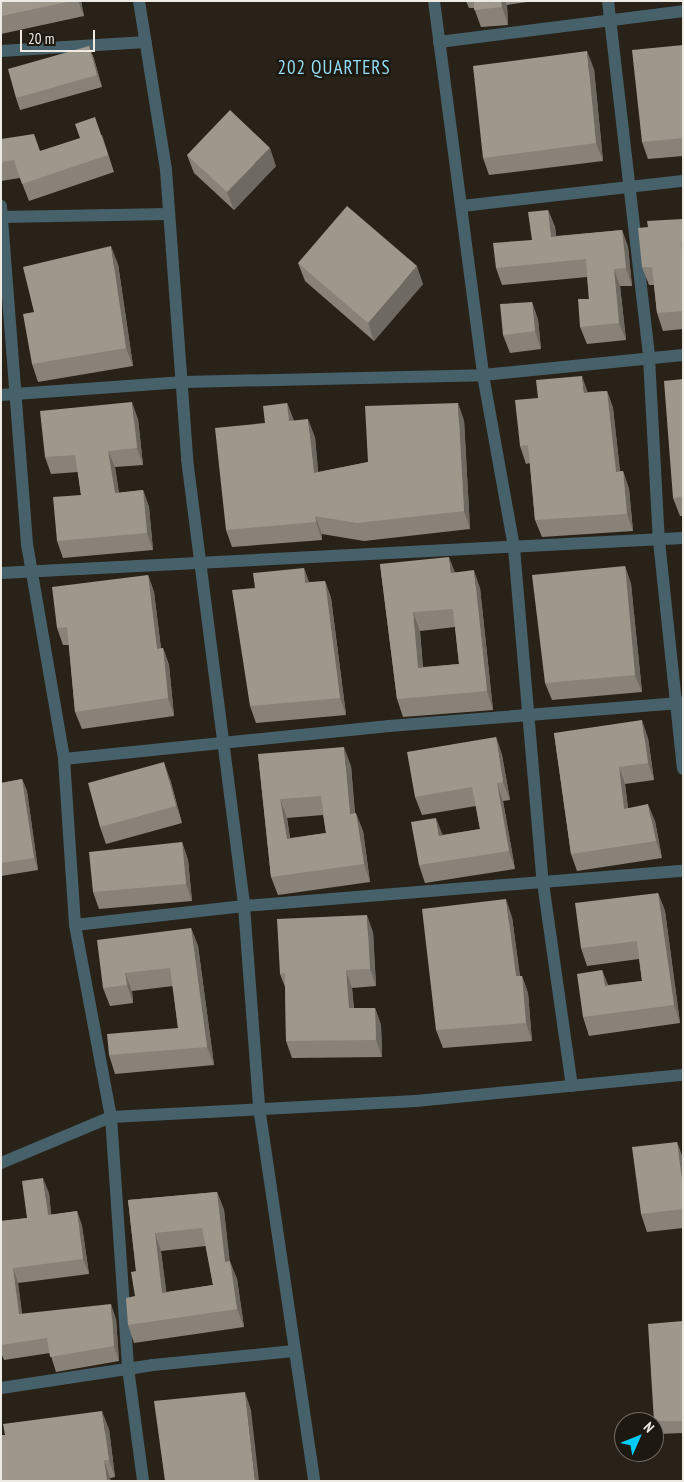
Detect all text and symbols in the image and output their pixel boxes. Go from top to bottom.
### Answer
scale bar [22,20,98,52]
text: 20 m [28,29,54,48]
district label: 202 QUARTERS [276,57,392,79]
north arrow [614,1412,664,1462]
text: N [640,1418,658,1436]

